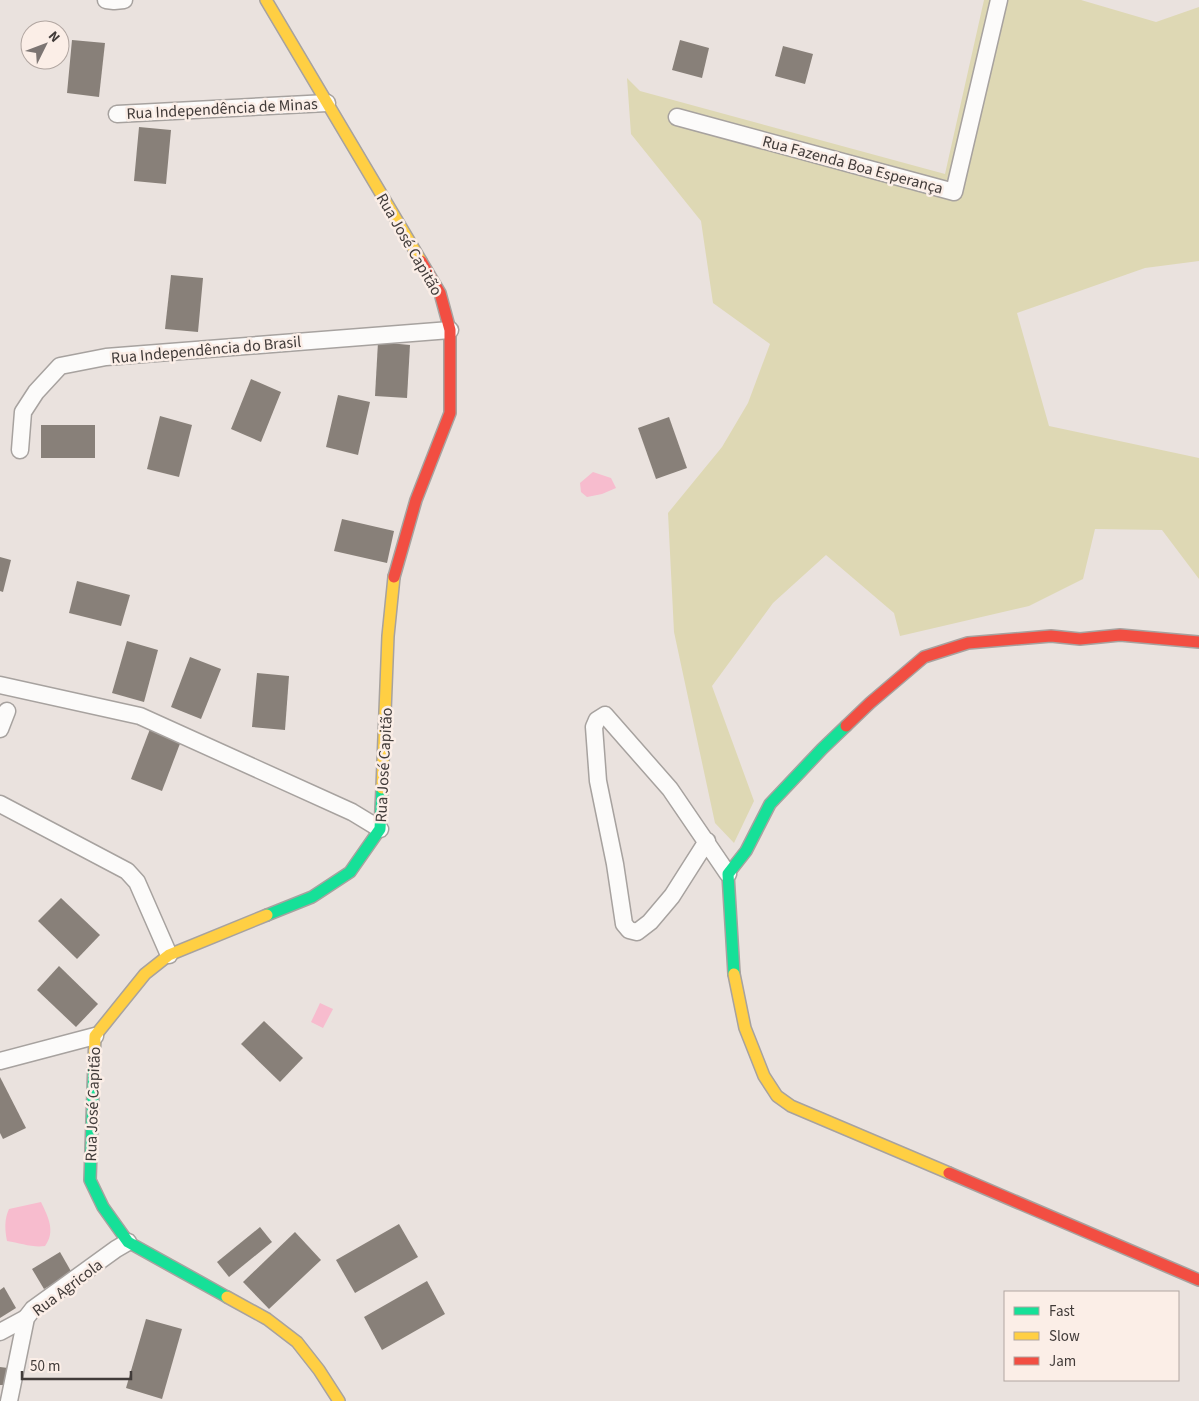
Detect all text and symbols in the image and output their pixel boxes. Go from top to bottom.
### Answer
north arrow [20,20,70,70]
text: N [43,27,64,47]
street label: Rua Independência de Minas [126,93,319,125]
street label: Rua Fazenda Boa Esperança [760,130,946,200]
street label: Rua José Capitão [371,189,447,300]
street label: Rua Independência do Brasil [110,331,302,369]
street label: Rua José Capitão [370,707,398,823]
street label: Rua José Capitão [80,1046,106,1162]
street label: Rua Agricola [28,1254,107,1322]
legend [1004,1291,1179,1381]
text: Fast [1049,1301,1075,1322]
text: Slow [1049,1326,1080,1347]
scale bar [22,1348,131,1380]
text: Jam [1049,1351,1076,1372]
text: 50 m [30,1356,60,1377]

